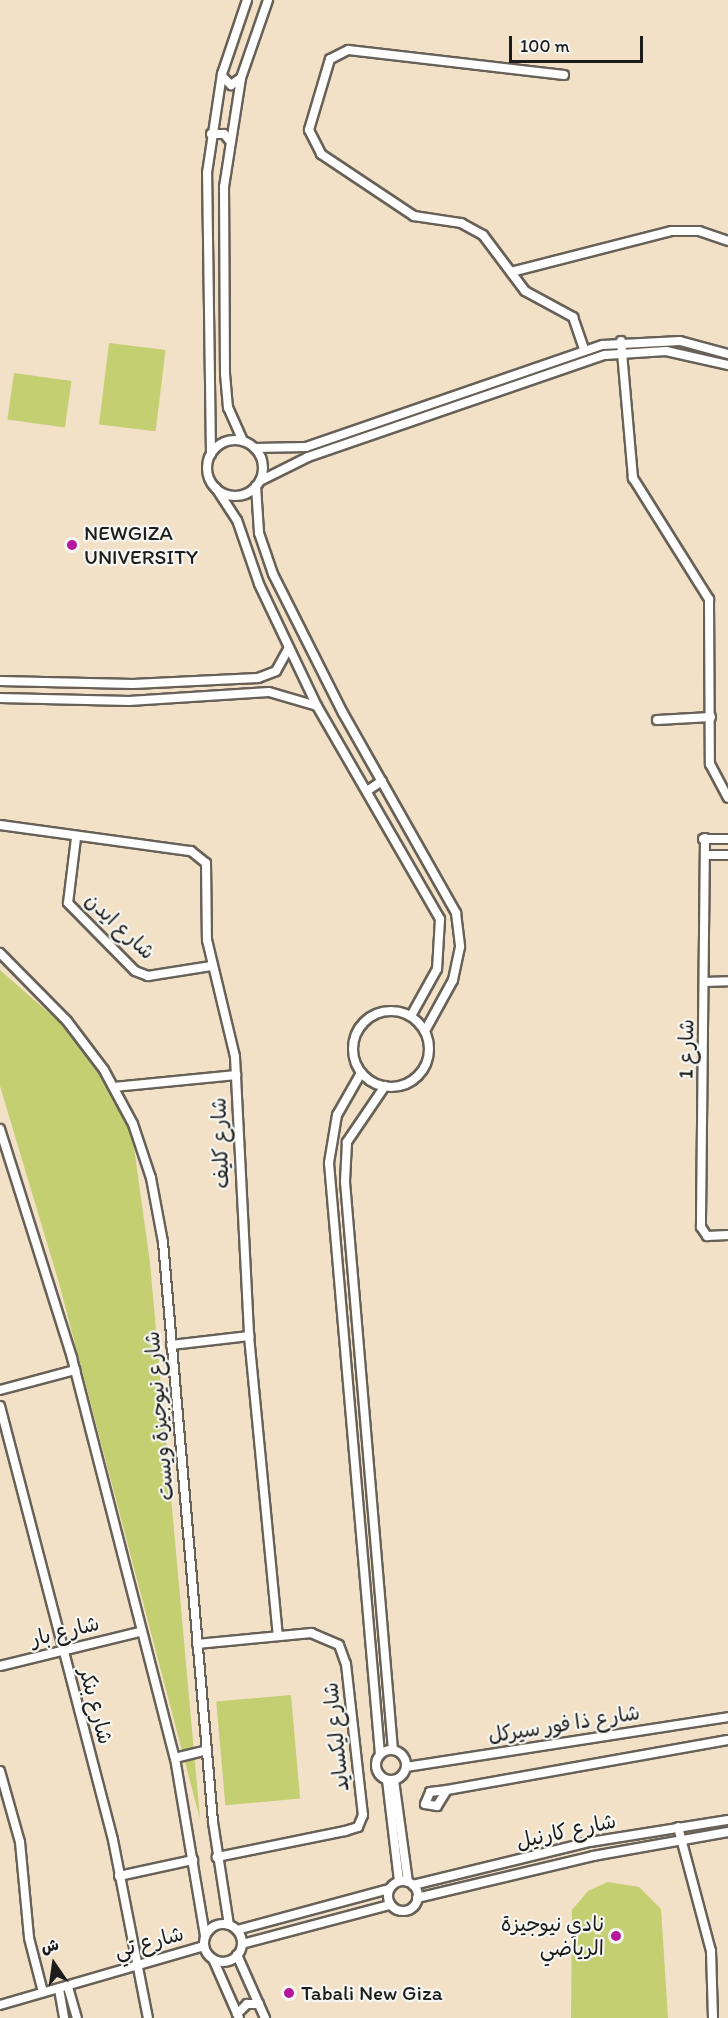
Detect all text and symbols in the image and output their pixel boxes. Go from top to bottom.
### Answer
scale bar [512,24,646,62]
text: 100 m [520,35,570,57]
place label: NEWGIZA UNIVERSITY [84,520,198,570]
marker: NEWGIZA UNIVERSITY [65,538,79,552]
street label: شارع ايدن [80,887,160,965]
street label: شارع 1 [673,1019,699,1079]
street label: شارع كليف [206,1097,234,1189]
street label: شارع نيوجيزة ويست [139,1330,179,1502]
street label: شارع بار [28,1610,102,1652]
street label: شارع بنكر [74,1665,118,1747]
street label: شارع ليكسايد [318,1681,354,1793]
street label: شارع ذا فور سيركل [486,1700,642,1748]
street label: شارع كارنيل [514,1808,618,1854]
place label: نادي نيوجيزة الرياضي [501,1911,604,1961]
street label: شارع تي [112,1921,186,1963]
marker: نادي نيوجيزة الرياضي [609,1929,623,1943]
north arrow [24,1934,84,1994]
text: ش [39,1935,61,1957]
place label: Tabali New Giza [301,1980,442,2006]
marker: Tabali New Giza [282,1986,296,2000]

